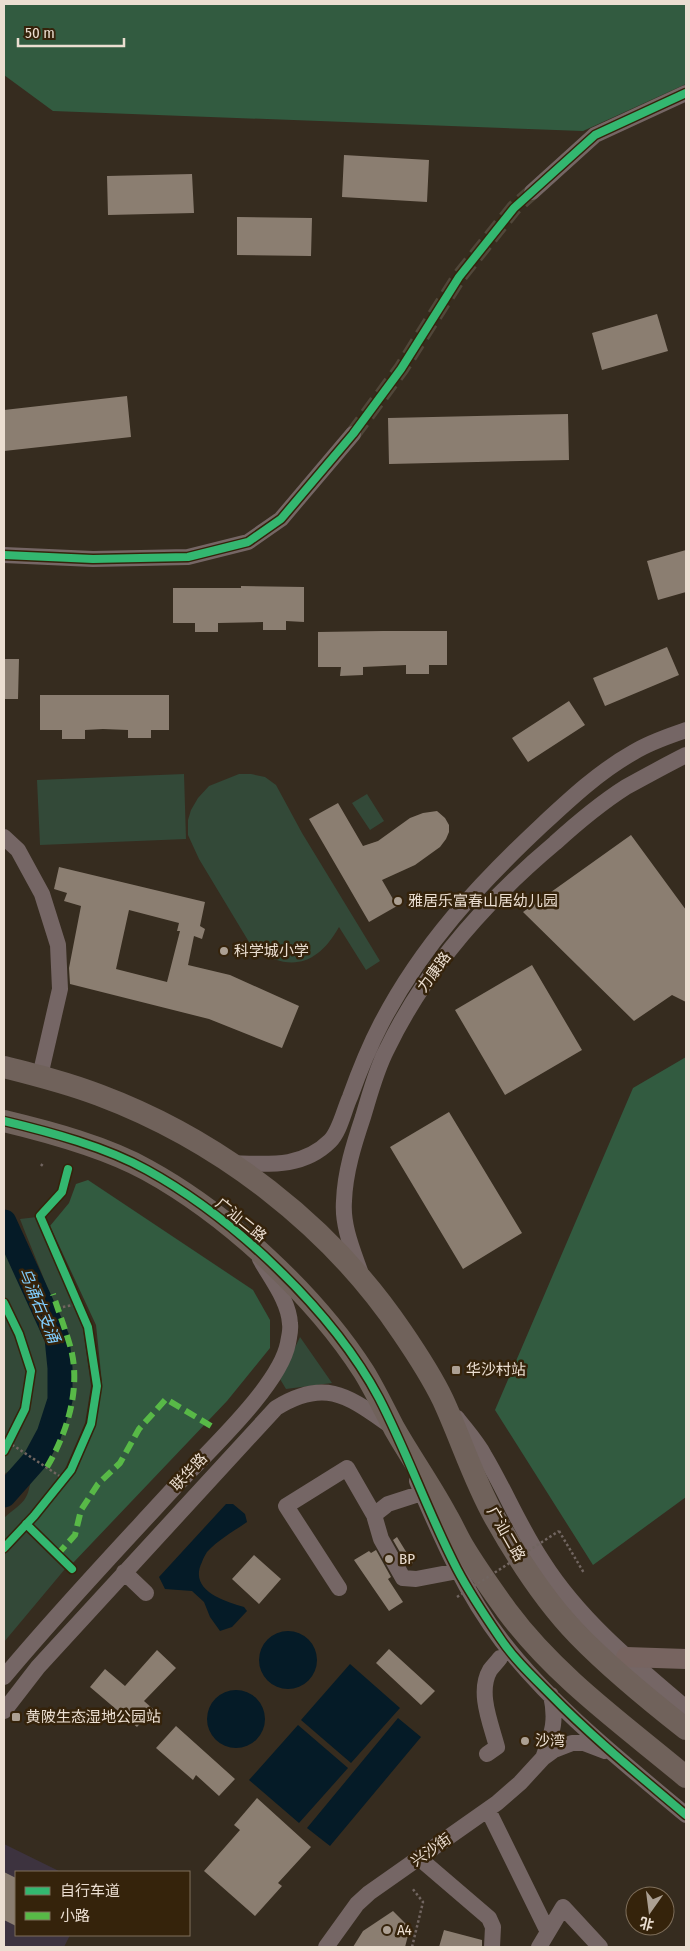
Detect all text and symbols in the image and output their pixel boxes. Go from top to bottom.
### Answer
scale bar [18,15,124,47]
text: 50 m [25,24,55,42]
place label: 雅居乐富春山居幼儿园 [408,892,558,910]
marker: 雅居乐富春山居幼儿园 [392,895,404,907]
place label: 科学城小学 [234,942,309,960]
marker: 科学城小学 [218,945,230,957]
street label: 力康路 [413,949,455,995]
street label: 广汕二路 [212,1194,270,1246]
water label: 乌涌右支涌 [15,1265,65,1348]
place label: 华沙村站 [466,1361,526,1379]
marker: 华沙村站 [450,1364,462,1376]
street label: 联华路 [167,1449,211,1495]
street label: 广汕二路 [483,1504,529,1564]
place label: BP [399,1550,415,1568]
marker: BP [383,1553,395,1565]
place label: 黄陂生态湿地公园站 [26,1708,161,1726]
marker: 黄陂生态湿地公园站 [10,1711,22,1723]
place label: 沙湾 [535,1732,565,1750]
marker: 沙湾 [519,1735,531,1747]
street label: 兴沙街 [407,1830,455,1870]
legend [15,1871,190,1936]
text: 自行车道 [60,1882,120,1900]
north arrow [625,1886,675,1936]
text: 小路 [60,1907,90,1925]
text: 北 [638,1913,656,1933]
place label: A4 [397,1921,412,1939]
marker: A4 [381,1924,393,1936]

